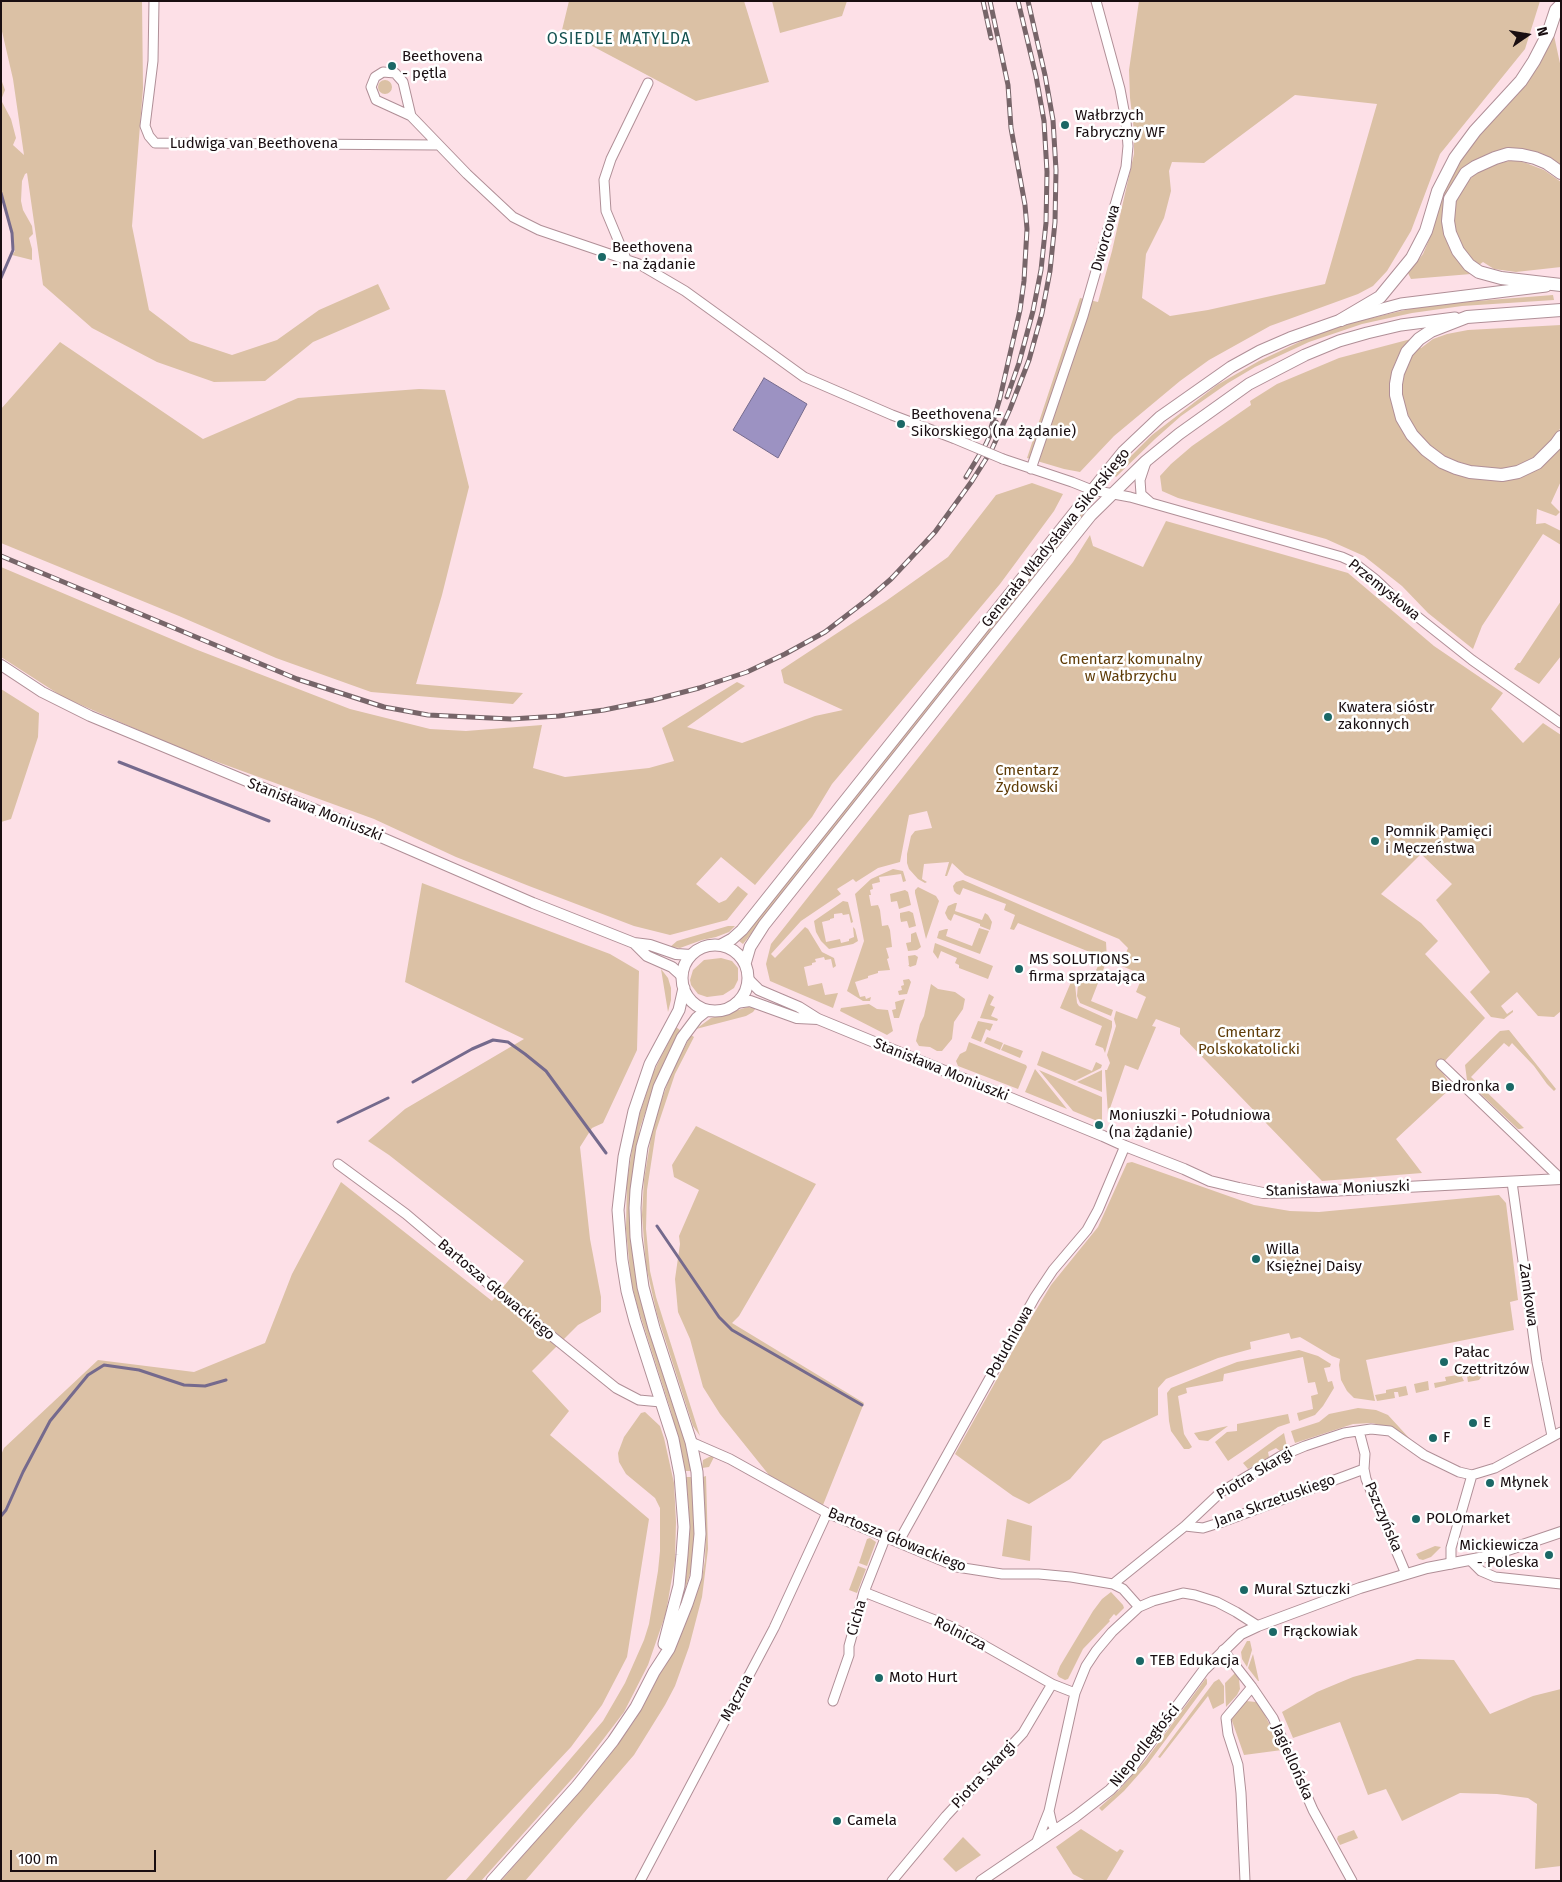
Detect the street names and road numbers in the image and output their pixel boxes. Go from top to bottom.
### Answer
street label: Ludwiga van Beethovena [170,135,338,153]
street label: Dworcowa [1088,202,1124,274]
street label: Generała Władysława Sikorskiego [978,445,1134,631]
street label: Przemysłowa [1344,555,1424,625]
street label: Stanisława Moniuszki [245,775,385,845]
street label: Stanisława Moniuszki [871,1035,1011,1105]
street label: Stanisława Moniuszki [1265,1177,1411,1201]
street label: Bartosza Głowackiego [434,1236,558,1344]
street label: Zamkowa [1515,1262,1541,1328]
street label: Południowa [983,1303,1037,1381]
street label: Piotra Skargi [1214,1444,1296,1504]
street label: Jana Skrzetuskiego [1212,1471,1338,1531]
street label: Pszczyńska [1360,1479,1406,1555]
street label: Bartosza Głowackiego [825,1504,969,1576]
street label: Cicha [843,1598,871,1638]
street label: Rolnicza [931,1613,989,1655]
street label: Mączna [717,1671,757,1725]
street label: Niepodległości [1106,1701,1184,1791]
street label: Jagiellońska [1267,1721,1317,1803]
street label: Piotra Skargi [948,1737,1020,1813]

